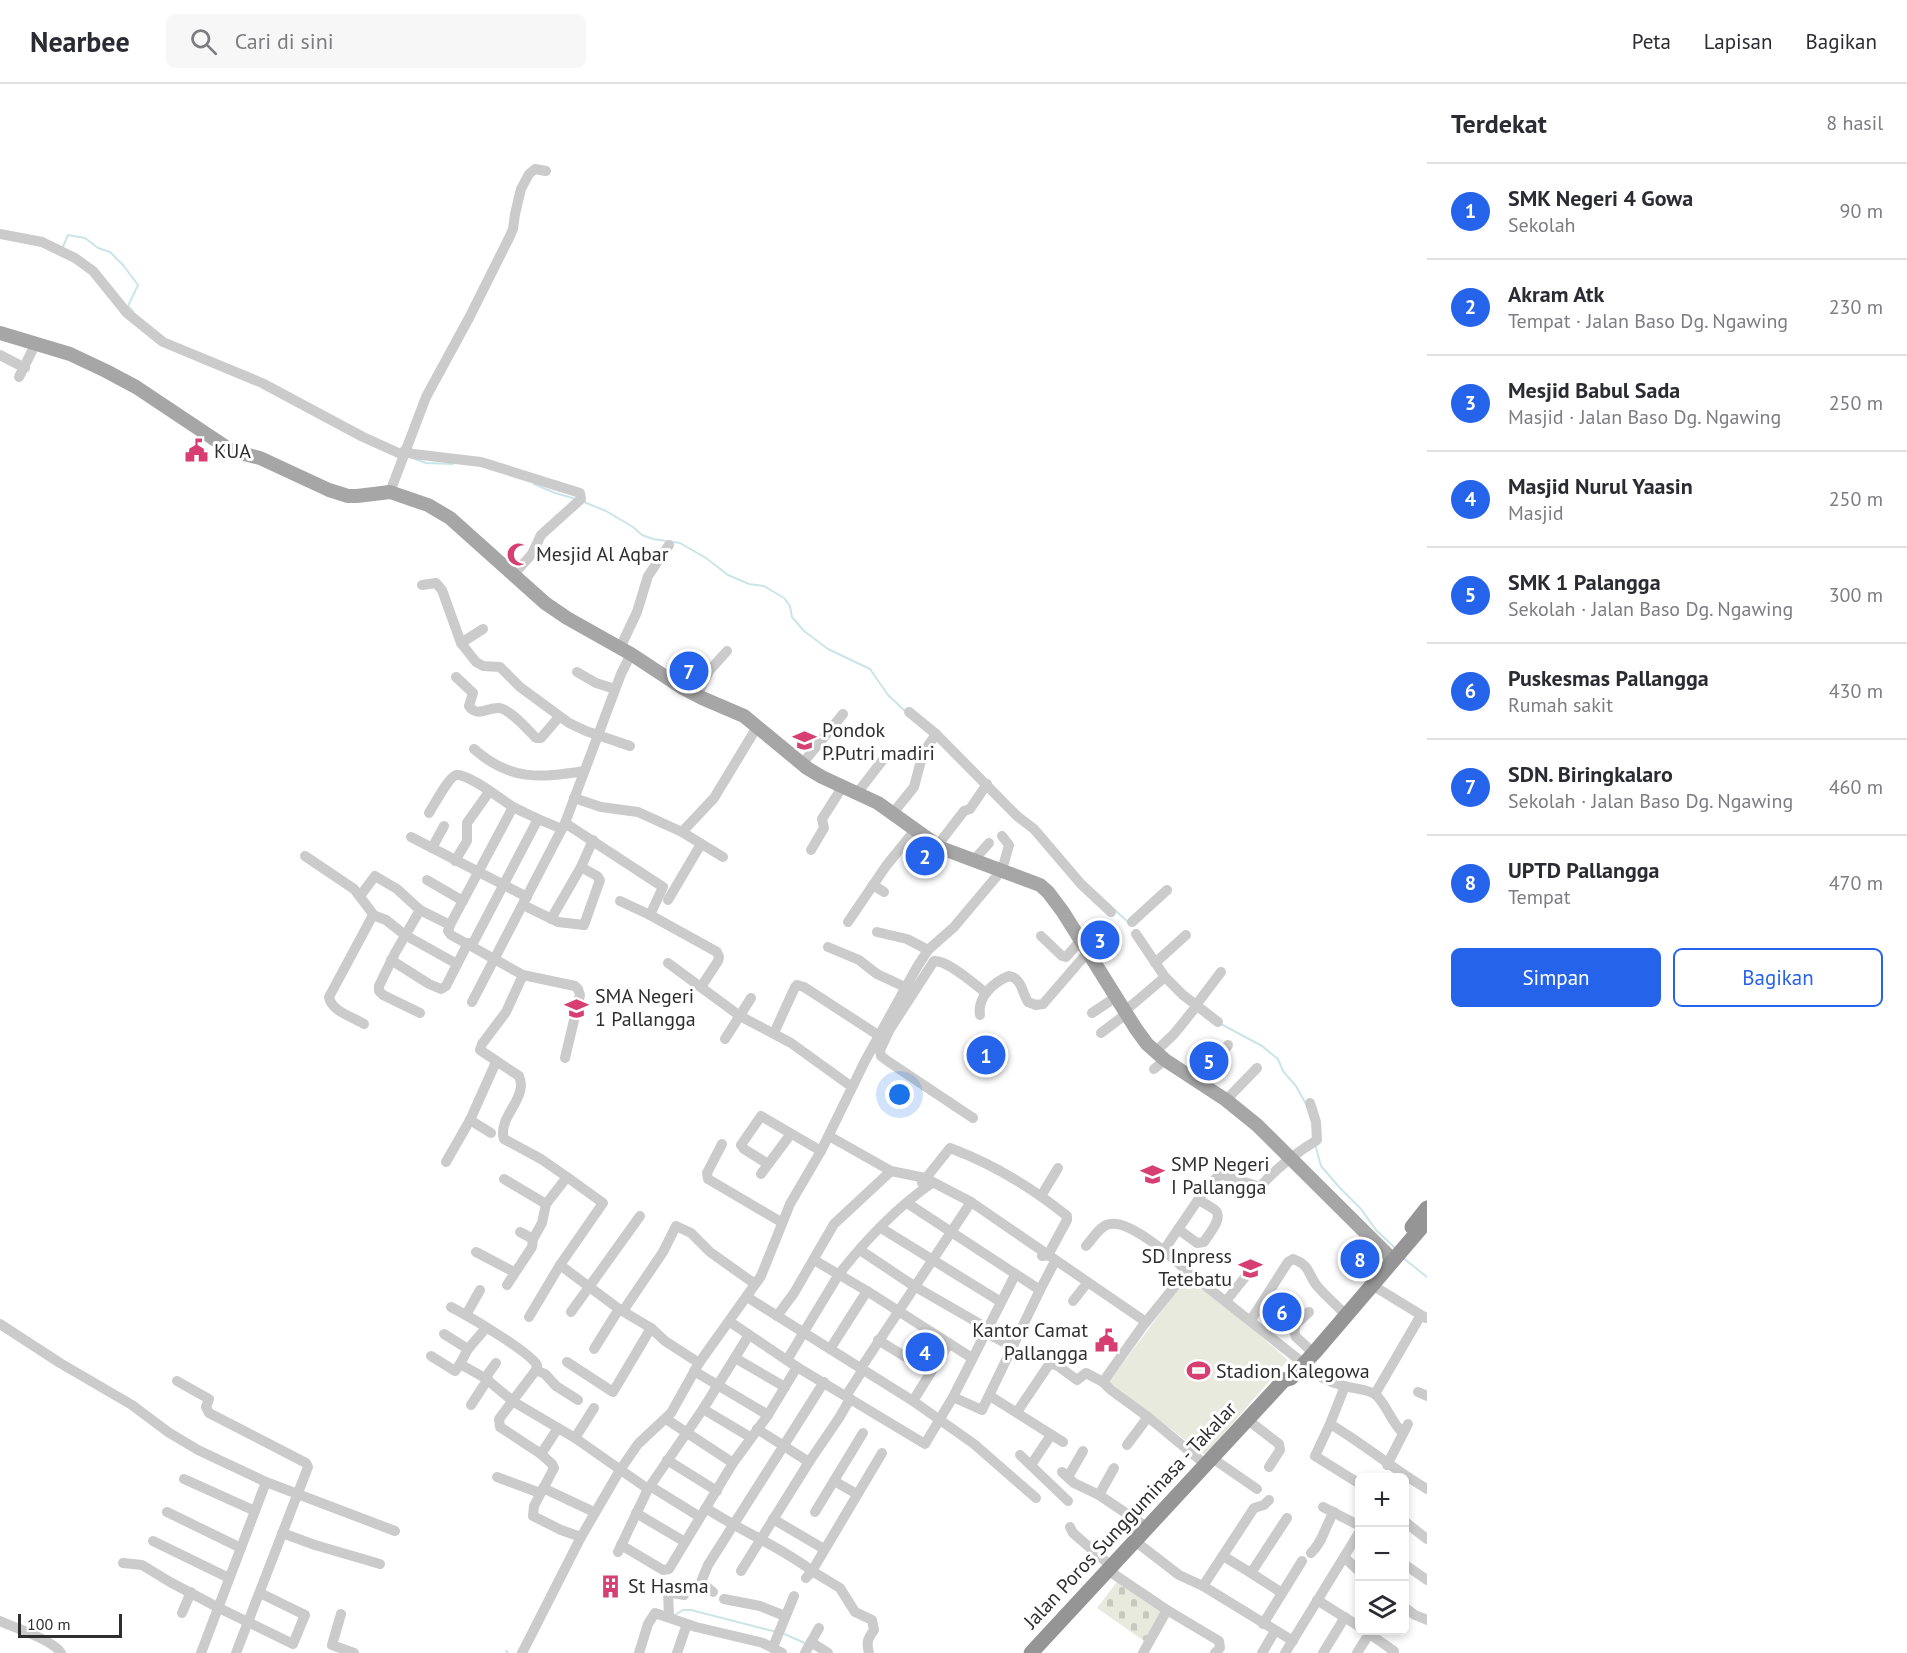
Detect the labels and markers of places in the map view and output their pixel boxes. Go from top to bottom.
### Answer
public building icon: KUA [183,438,209,464]
place label: KUA [214,438,251,464]
mosque icon: Mesjid Al Aqbar [505,541,531,567]
place label: Mesjid Al Aqbar [536,541,669,567]
pin: 7 [670,648,708,694]
place label: Pondok P.Putri madiri [822,717,935,766]
school or university icon: Pondok P.Putri madiri [791,728,817,754]
pin: 2 [906,834,944,878]
pin: 3 [1080,918,1120,962]
place label: SMA Negeri 1 Pallangga [595,983,696,1032]
school or university icon: SMA Negeri 1 Pallangga [564,995,590,1021]
pin: 1 [966,1032,1006,1078]
pin: 5 [1190,1038,1228,1084]
place label: SMP Negeri I Pallangga [1171,1151,1270,1200]
school or university icon: SMP Negeri I Pallangga [1140,1162,1166,1188]
pin: 8 [1340,1236,1380,1282]
place label: SD Inpress Tetebatu [1142,1243,1232,1292]
school or university icon: SD Inpress Tetebatu [1237,1255,1263,1281]
pin: 6 [1262,1290,1302,1334]
place label: Kantor Camat Pallangga [972,1317,1088,1366]
public building icon: Kantor Camat Pallangga [1093,1328,1119,1354]
pin: 4 [906,1330,944,1374]
sports icon: Stadion Kalegowa [1185,1358,1211,1384]
place label: Stadion Kalegowa [1216,1358,1370,1384]
building icon: St Hasma [597,1573,623,1599]
place label: St Hasma [628,1573,709,1599]

